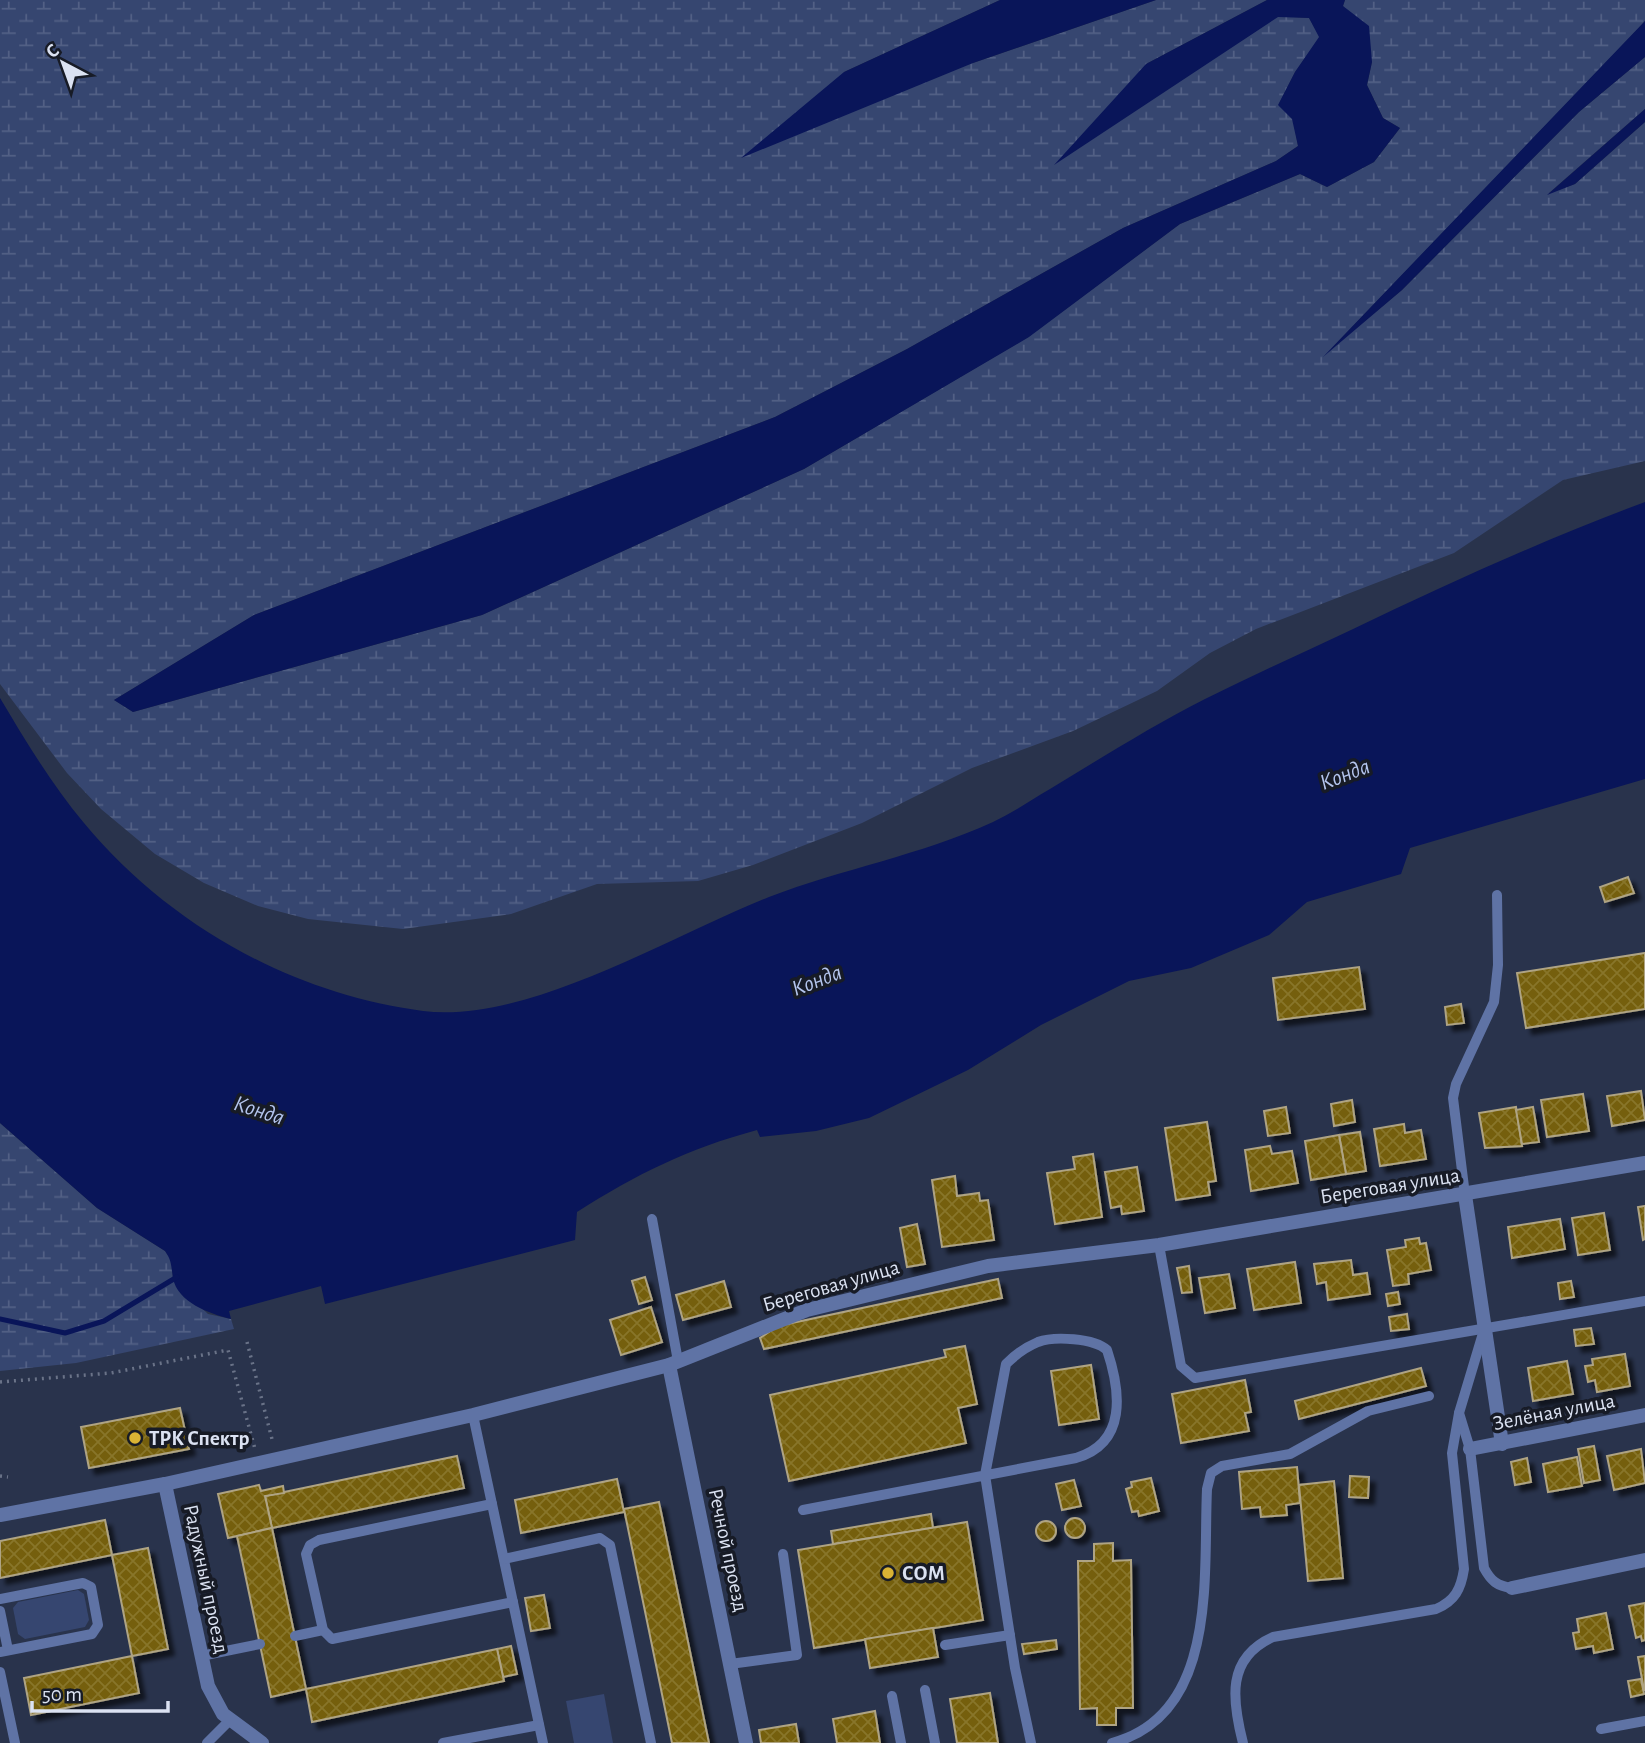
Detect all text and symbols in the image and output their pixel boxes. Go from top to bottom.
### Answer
north arrow [28,28,98,98]
text: С [43,41,63,62]
water label: Конда [1317,755,1373,795]
water label: Конда [789,961,845,1001]
water label: Конда [231,1092,287,1130]
street label: Береговая улица [1319,1165,1462,1207]
street label: Береговая улица [760,1256,902,1316]
street label: Зелёная улица [1491,1390,1617,1434]
place label: ТРК Спектр [149,1428,249,1449]
marker: ТРК Спектр [127,1430,143,1446]
street label: Речной проезд [705,1486,751,1614]
street label: Радужный проезд [180,1503,232,1655]
place label: СОМ [902,1563,945,1584]
marker: СОМ [880,1565,896,1581]
scale bar [32,1670,168,1714]
text: 50 m [42,1684,82,1705]

